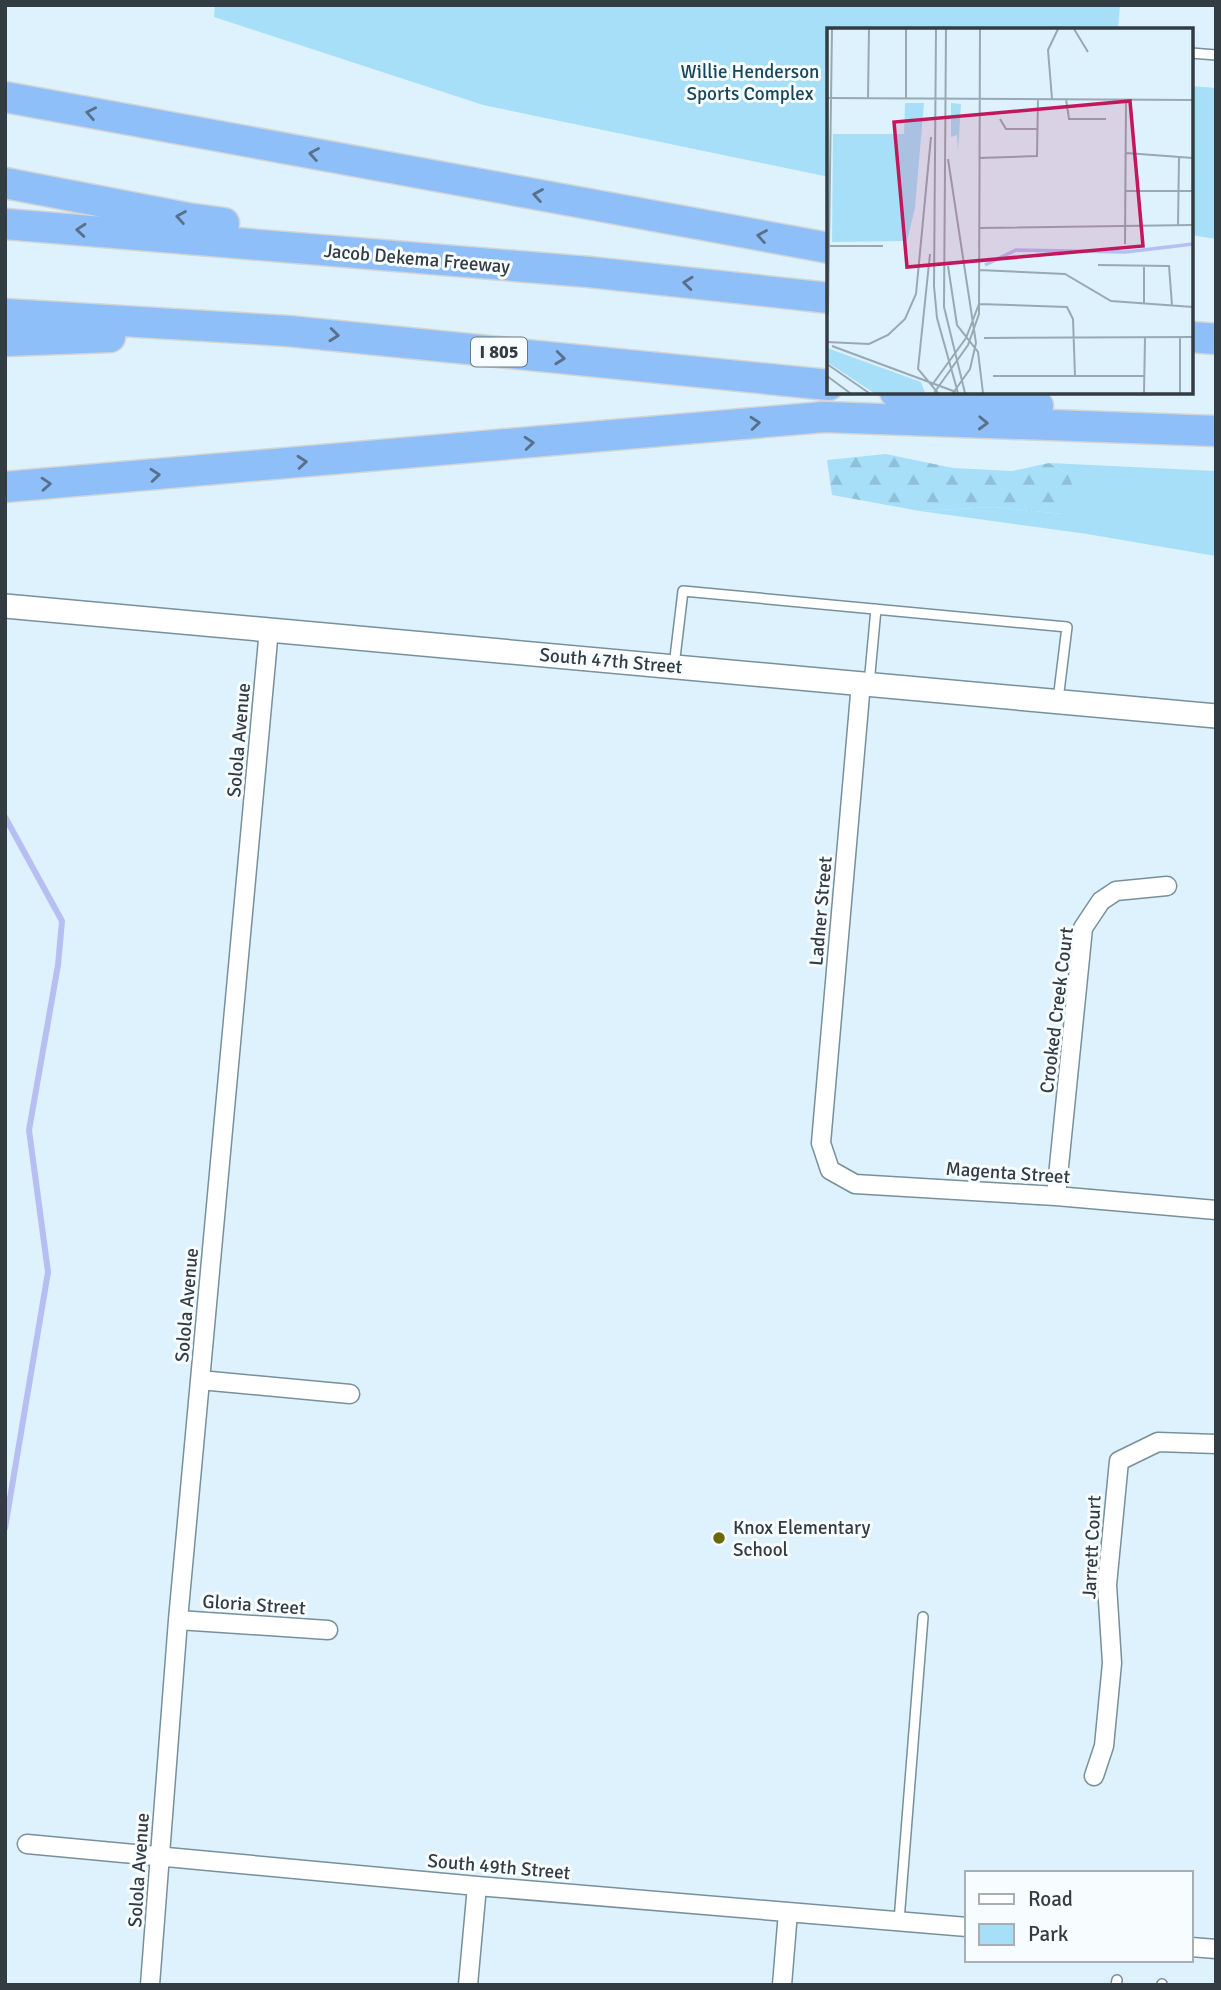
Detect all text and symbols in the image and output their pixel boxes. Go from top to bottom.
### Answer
inset map [827,28,1193,394]
park label: Willie Henderson Sports Complex [681,60,819,106]
one-way arrow [85,106,97,121]
one-way arrow [308,147,320,162]
one-way arrow [532,188,544,203]
one-way arrow [175,210,187,225]
one-way arrow [76,223,87,238]
one-way arrow [756,229,768,244]
street label: Jacob Dekema Freeway [323,239,511,279]
one-way arrow [682,275,694,290]
one-way arrow [328,328,340,343]
road number: I 805 [471,338,527,366]
one-way arrow [555,350,566,365]
one-way arrow [977,415,988,430]
one-way arrow [750,416,761,431]
one-way arrow [523,435,535,450]
one-way arrow [297,455,308,470]
one-way arrow [150,468,161,483]
one-way arrow [41,477,52,492]
street label: South 47th Street [539,643,684,679]
street label: Solola Avenue [222,682,256,798]
street label: Ladner Street [804,855,838,967]
street label: Crooked Creek Court [1035,925,1079,1095]
street label: Magenta Street [945,1157,1071,1189]
street label: Solola Avenue [170,1247,204,1363]
street label: Jarrett Court [1077,1494,1107,1600]
place label: Knox Elementary School [733,1516,871,1562]
marker: Knox Elementary School [711,1530,727,1546]
street label: Gloria Street [202,1589,307,1621]
street label: Solola Avenue [123,1812,155,1928]
street label: South 49th Street [427,1849,572,1885]
legend [965,1871,1193,1962]
text: Road [1028,1886,1073,1912]
text: Park [1028,1921,1069,1947]

